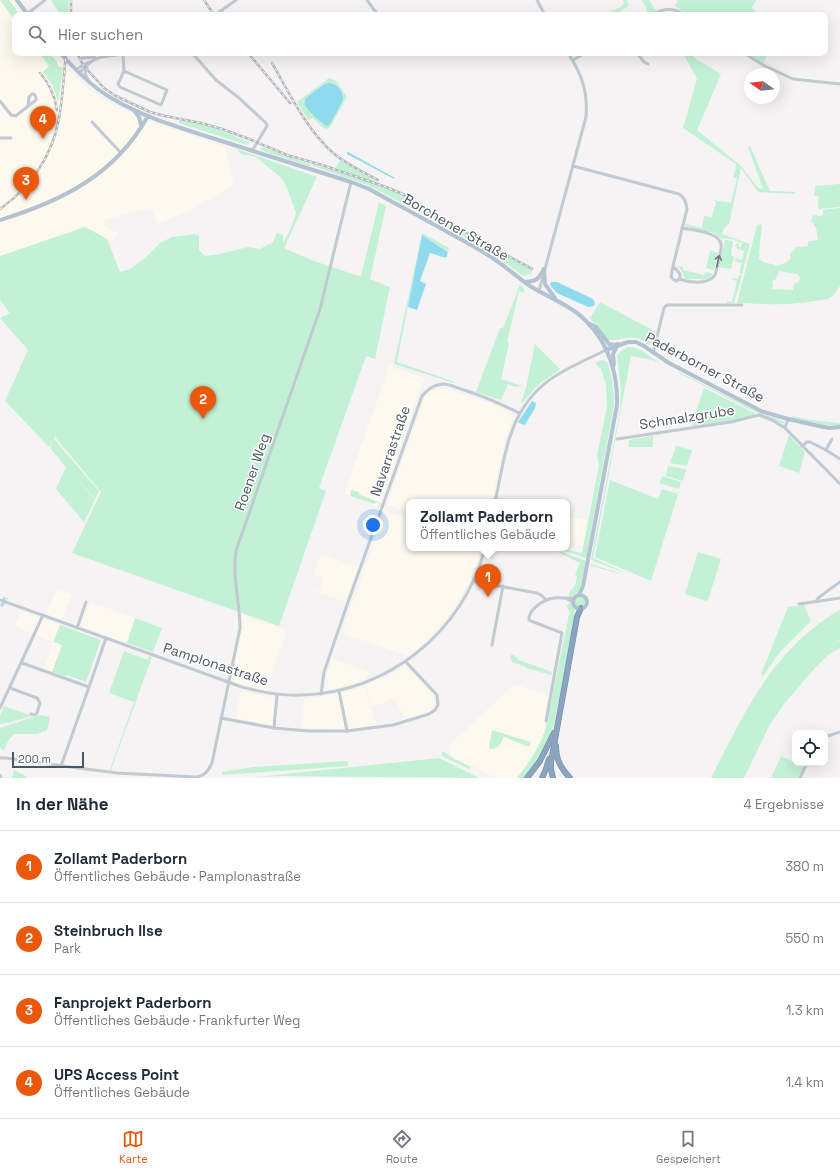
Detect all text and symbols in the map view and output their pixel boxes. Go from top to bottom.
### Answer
search box [12,12,828,56]
icon: search [26,23,48,45]
text: Hier suchen [58,25,143,44]
north arrow [744,68,780,104]
pin: 4 [30,106,56,139]
pin: 3 [13,167,39,200]
street label: Borchener Straße [400,189,512,265]
one-way arrow [715,255,723,268]
street label: Paderborner Straße [642,328,768,406]
pin: 2 [190,386,216,419]
street label: Schmalzgrube [638,401,736,433]
street label: Navarrastraße [366,403,414,499]
street label: Roener Weg [230,431,274,513]
popup [406,499,570,551]
text: Zollamt Paderborn [420,507,553,526]
your location [363,515,383,535]
text: Öffentliches Gebäude [420,526,556,543]
pin: 1 [475,564,501,597]
street label: Pamplonastraße [161,638,271,690]
map controls [792,730,828,766]
button: locate [792,730,828,766]
scale bar [12,750,84,769]
text: 200 m [18,752,51,766]
text: In der Nähe [16,793,108,815]
text: 4 Ergebnisse [744,796,824,813]
text: Zollamt Paderborn [54,849,187,868]
text: 1 [26,858,32,875]
text: 380 m [785,858,824,875]
text: Öffentliches Gebäude · Pamplonastraße [54,868,301,885]
text: Steinbruch Ilse [54,921,163,940]
text: 2 [25,930,33,947]
text: 550 m [786,930,824,947]
text: Park [54,940,81,957]
text: Fanprojekt Paderborn [54,993,212,1012]
text: 3 [25,1002,33,1019]
text: 1.3 km [786,1002,824,1019]
text: Öffentliches Gebäude · Frankfurter Weg [54,1012,300,1029]
text: UPS Access Point [54,1065,179,1084]
text: 4 [25,1074,33,1091]
text: 1.4 km [786,1074,824,1091]
text: Öffentliches Gebäude [54,1084,190,1101]
tab: Karte [119,1128,148,1166]
tab: Route [386,1128,418,1166]
tab: Gespeichert [656,1128,721,1166]

